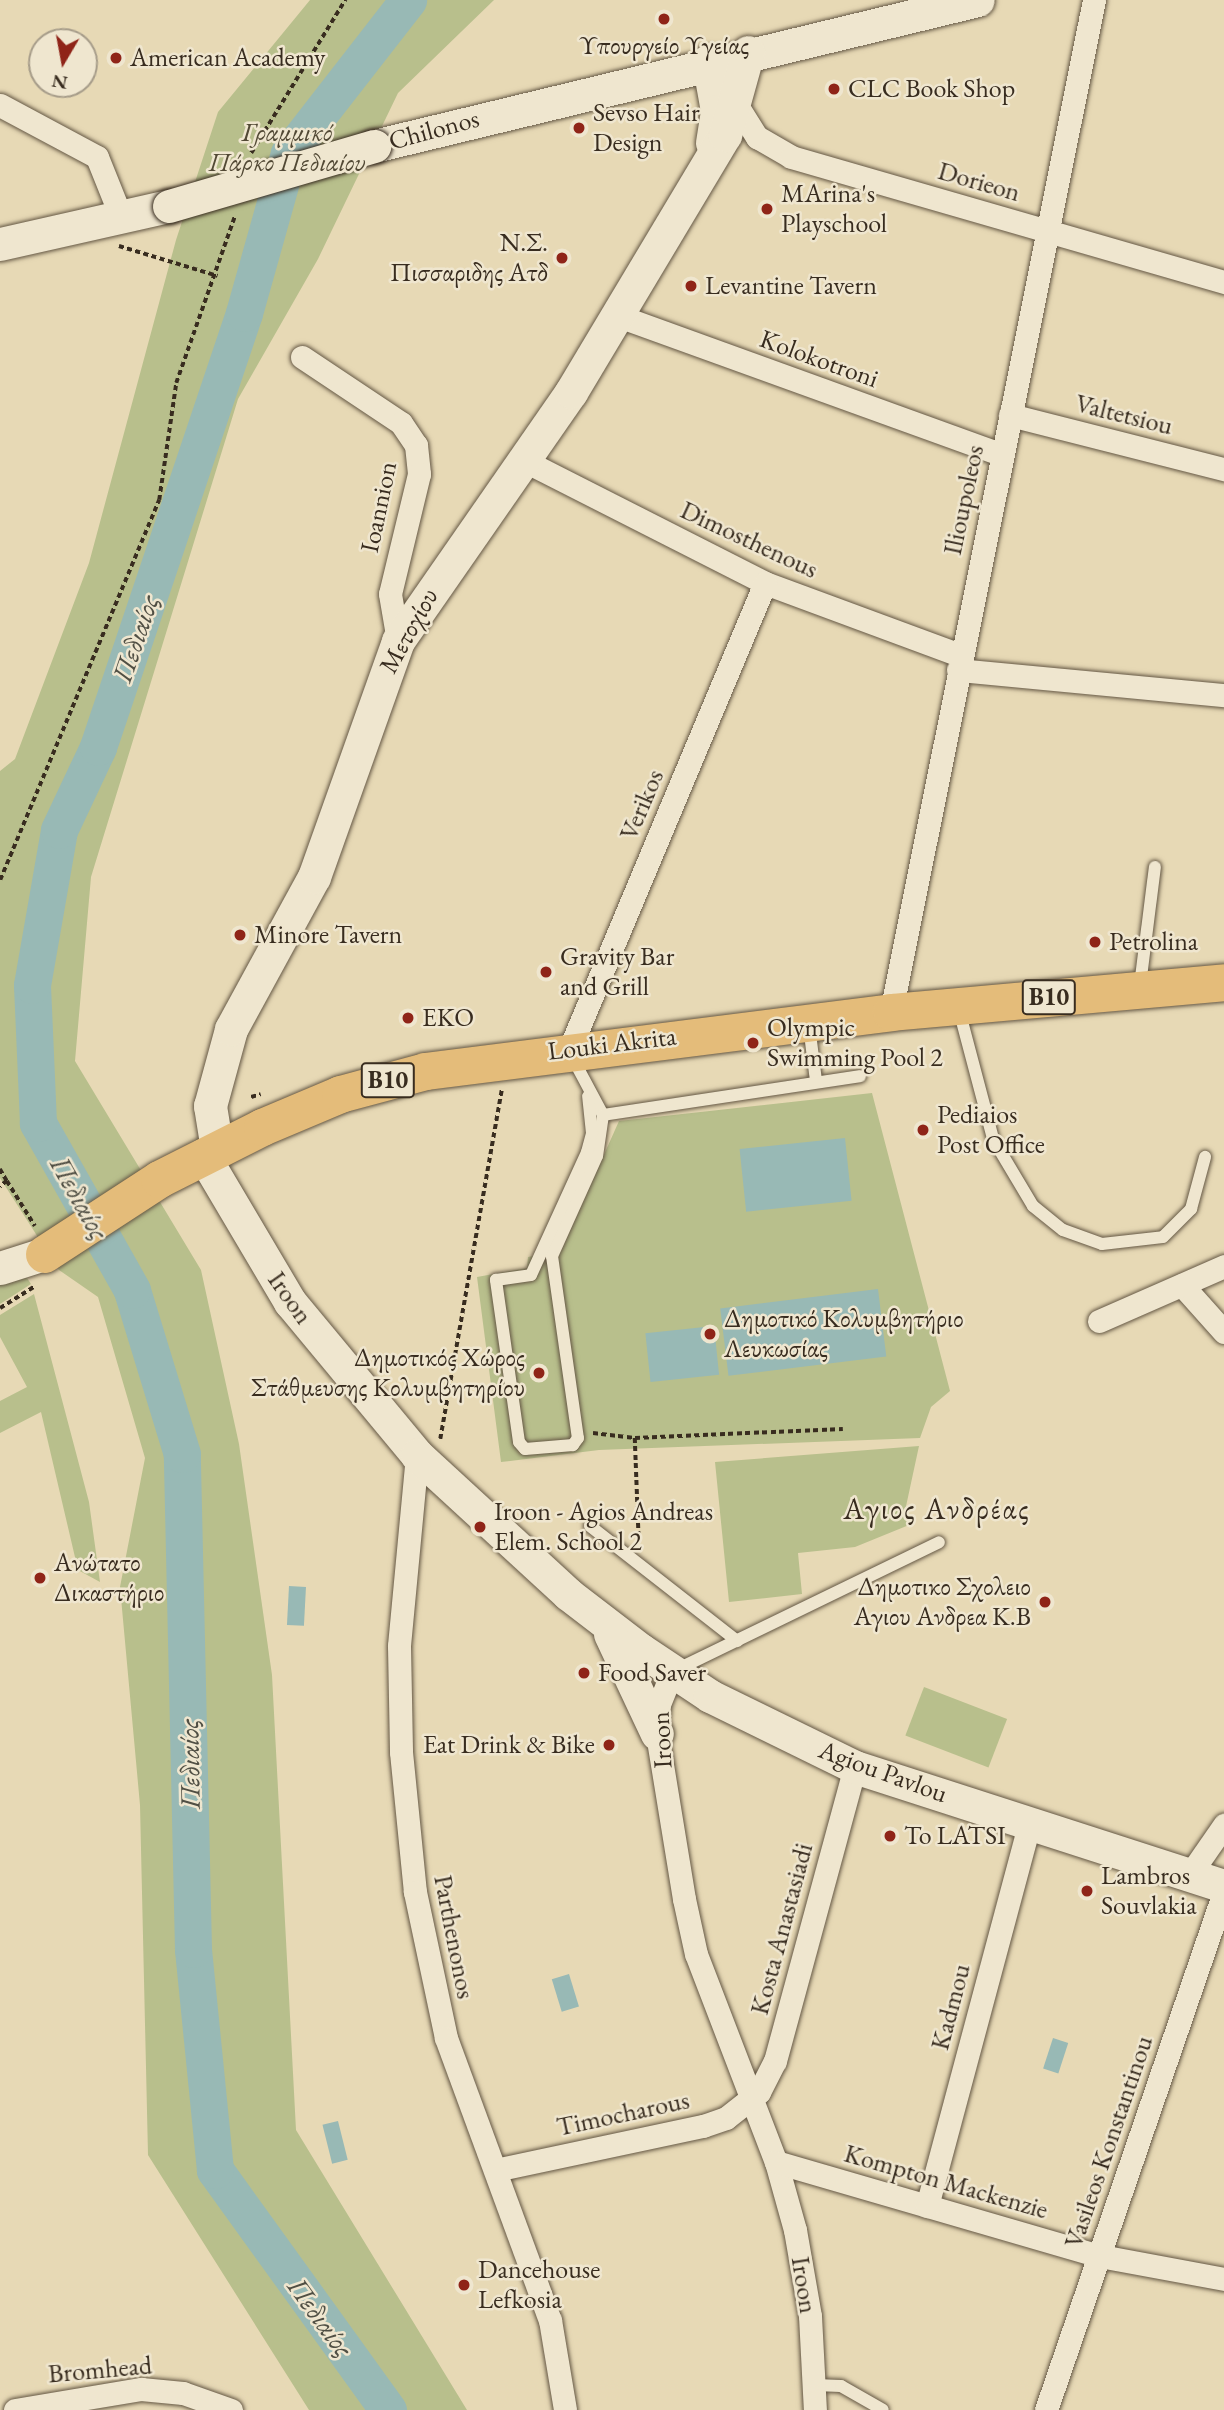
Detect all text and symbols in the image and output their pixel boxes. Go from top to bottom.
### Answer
marker: Υπουργείο Υγείας [656,11,672,27]
north arrow [28,28,98,98]
place label: Υπουργείο Υγείας [579,30,749,62]
place label: American Academy [130,42,325,74]
marker: American Academy [108,50,124,66]
text: N [50,69,69,96]
place label: CLC Book Shop [848,73,1015,105]
marker: CLC Book Shop [826,81,842,97]
place label: Sevso Hair Design [593,97,700,158]
street label: Chilonos [385,103,483,157]
park label: Γραμμικό Πάρκο Πεδιαίου [209,117,365,178]
marker: Sevso Hair Design [571,120,587,136]
street label: Dorieon [934,155,1024,209]
place label: MArina's Playschool [781,178,887,240]
marker: MArina's Playschool [759,201,775,217]
place label: Ν.Σ. Πισσαριδης Ατδ [390,227,548,288]
marker: Ν.Σ. Πισσαριδης Ατδ [554,250,570,266]
place label: Levantine Tavern [705,270,877,302]
marker: Levantine Tavern [683,278,699,294]
street label: Kolokotroni [756,323,882,395]
street label: Valtetsiou [1072,388,1176,442]
street label: Ilioupoleos [937,442,991,558]
street label: Ioannion [354,459,404,555]
street label: Dimosthenous [675,495,823,585]
street label: Μετοχίου [373,583,445,679]
water label: Πεδιαίος [104,590,166,686]
street label: Verikos [613,765,671,845]
place label: Minore Tavern [254,919,402,951]
place label: Petrolina [1109,926,1198,958]
marker: Minore Tavern [232,927,248,943]
marker: Petrolina [1087,934,1103,950]
place label: Gravity Bar and Grill [560,941,674,1002]
marker: Gravity Bar and Grill [538,964,554,980]
road number: B10 [1021,976,1077,1017]
place label: EKO [422,1002,474,1034]
marker: EKO [400,1010,416,1026]
place label: Olympic Swimming Pool 2 [767,1012,943,1074]
street label: Louki Akrita [546,1021,678,1067]
marker: Olympic Swimming Pool 2 [745,1035,761,1051]
road number: B10 [360,1060,416,1100]
place label: Pediaios Post Office [937,1099,1045,1160]
marker: Pediaios Post Office [915,1122,931,1138]
water label: Πεδιαίος [43,1150,117,1246]
street label: Iroon [261,1266,319,1330]
place label: Δημοτικό Κολυμβητήριο Λευκωσίας [724,1303,964,1364]
marker: Δημοτικό Κολυμβητήριο Λευκωσίας [702,1326,718,1342]
place label: Δημοτικός Χώρος Στάθμευσης Κολυμβητηρίου [251,1342,525,1404]
marker: Δημοτικός Χώρος Στάθμευσης Κολυμβητηρίου [531,1365,547,1381]
district label: Αγιος Ανδρέας [845,1491,1029,1527]
place label: Iroon - Agios Andreas Elem. School 2 [494,1496,713,1558]
marker: Iroon - Agios Andreas Elem. School 2 [472,1519,488,1535]
place label: Ανώτατο Δικαστήριο [54,1547,164,1608]
marker: Ανώτατο Δικαστήριο [32,1570,48,1586]
place label: Δημοτικο Σχολειο Αγιου Ανδρεα Κ.Β [854,1571,1031,1632]
marker: Δημοτικο Σχολειο Αγιου Ανδρεα Κ.Β [1037,1594,1053,1610]
place label: Food Saver [598,1657,706,1689]
marker: Food Saver [576,1665,592,1681]
street label: Iroon [645,1711,679,1769]
water label: Πεδιαίος [171,1718,207,1810]
place label: Eat Drink & Bike [423,1729,595,1761]
street label: Agiou Pavlou [814,1734,952,1810]
marker: Eat Drink & Bike [601,1737,617,1753]
place label: To LATSI [904,1820,1006,1852]
marker: To LATSI [882,1828,898,1844]
street label: Kosta Anastasiadi [744,1840,820,2018]
place label: Lambros Souvlakia [1101,1860,1197,1922]
street label: Parthenonos [427,1872,481,2002]
marker: Lambros Souvlakia [1079,1883,1095,1899]
street label: Kadmou [925,1960,977,2054]
street label: Vasileos Konstantinou [1058,2032,1160,2252]
street label: Timocharous [554,2085,692,2143]
street label: Kompton Mackenzie [841,2138,1051,2226]
place label: Dancehouse Lefkosia [478,2254,600,2316]
street label: Iroon [784,2254,824,2316]
water label: Πεδιαίος [281,2271,361,2363]
marker: Dancehouse Lefkosia [456,2277,472,2293]
street label: Bromhead [47,2350,153,2390]

